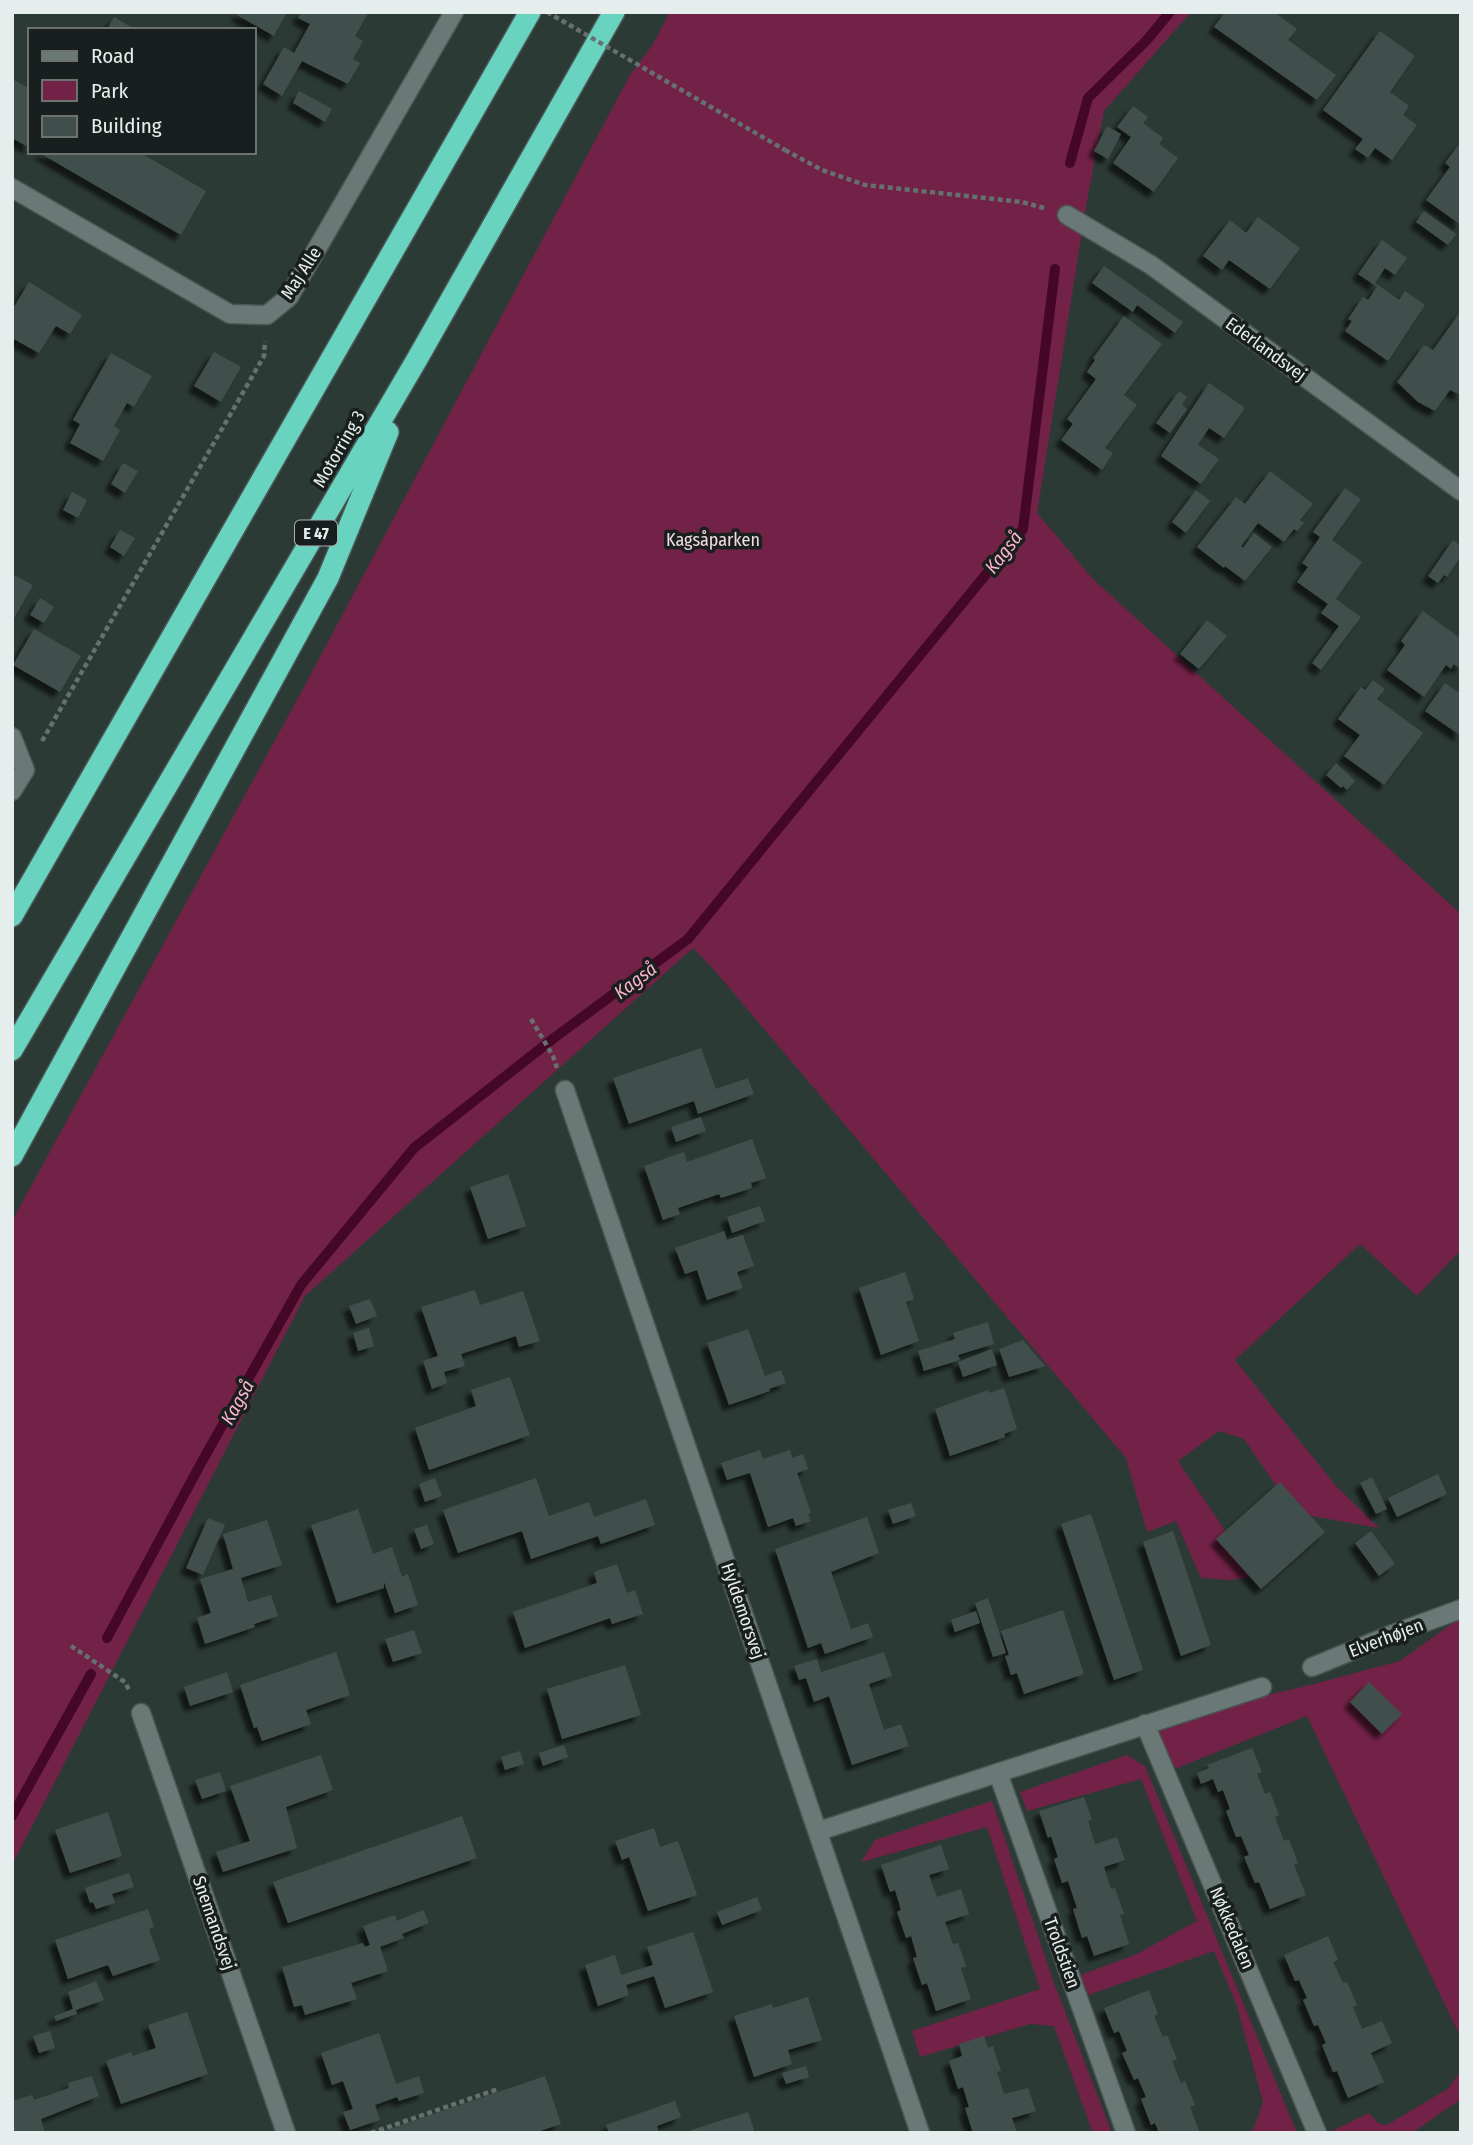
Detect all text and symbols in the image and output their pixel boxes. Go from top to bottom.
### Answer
legend [28,28,256,154]
text: Road [91,43,135,69]
text: Park [91,78,129,104]
text: Building [91,113,162,139]
street label: Maj Alle [276,243,326,303]
street label: Ederlandsvej [1221,312,1311,386]
street label: Motorring 3 [308,407,370,491]
road number: E 47 [295,520,337,546]
water label: Kagså [980,526,1027,578]
park label: Kagsåparken [666,529,760,551]
water label: Kagså [609,957,661,1004]
water label: Kagså [216,1376,259,1429]
street label: Hyldemorsvej [716,1560,770,1662]
street label: Elverhøjen [1346,1614,1426,1662]
street label: Snemandsvej [188,1873,240,1973]
street label: Nøkkedalen [1205,1884,1259,1972]
street label: Troldstien [1039,1915,1085,1991]

